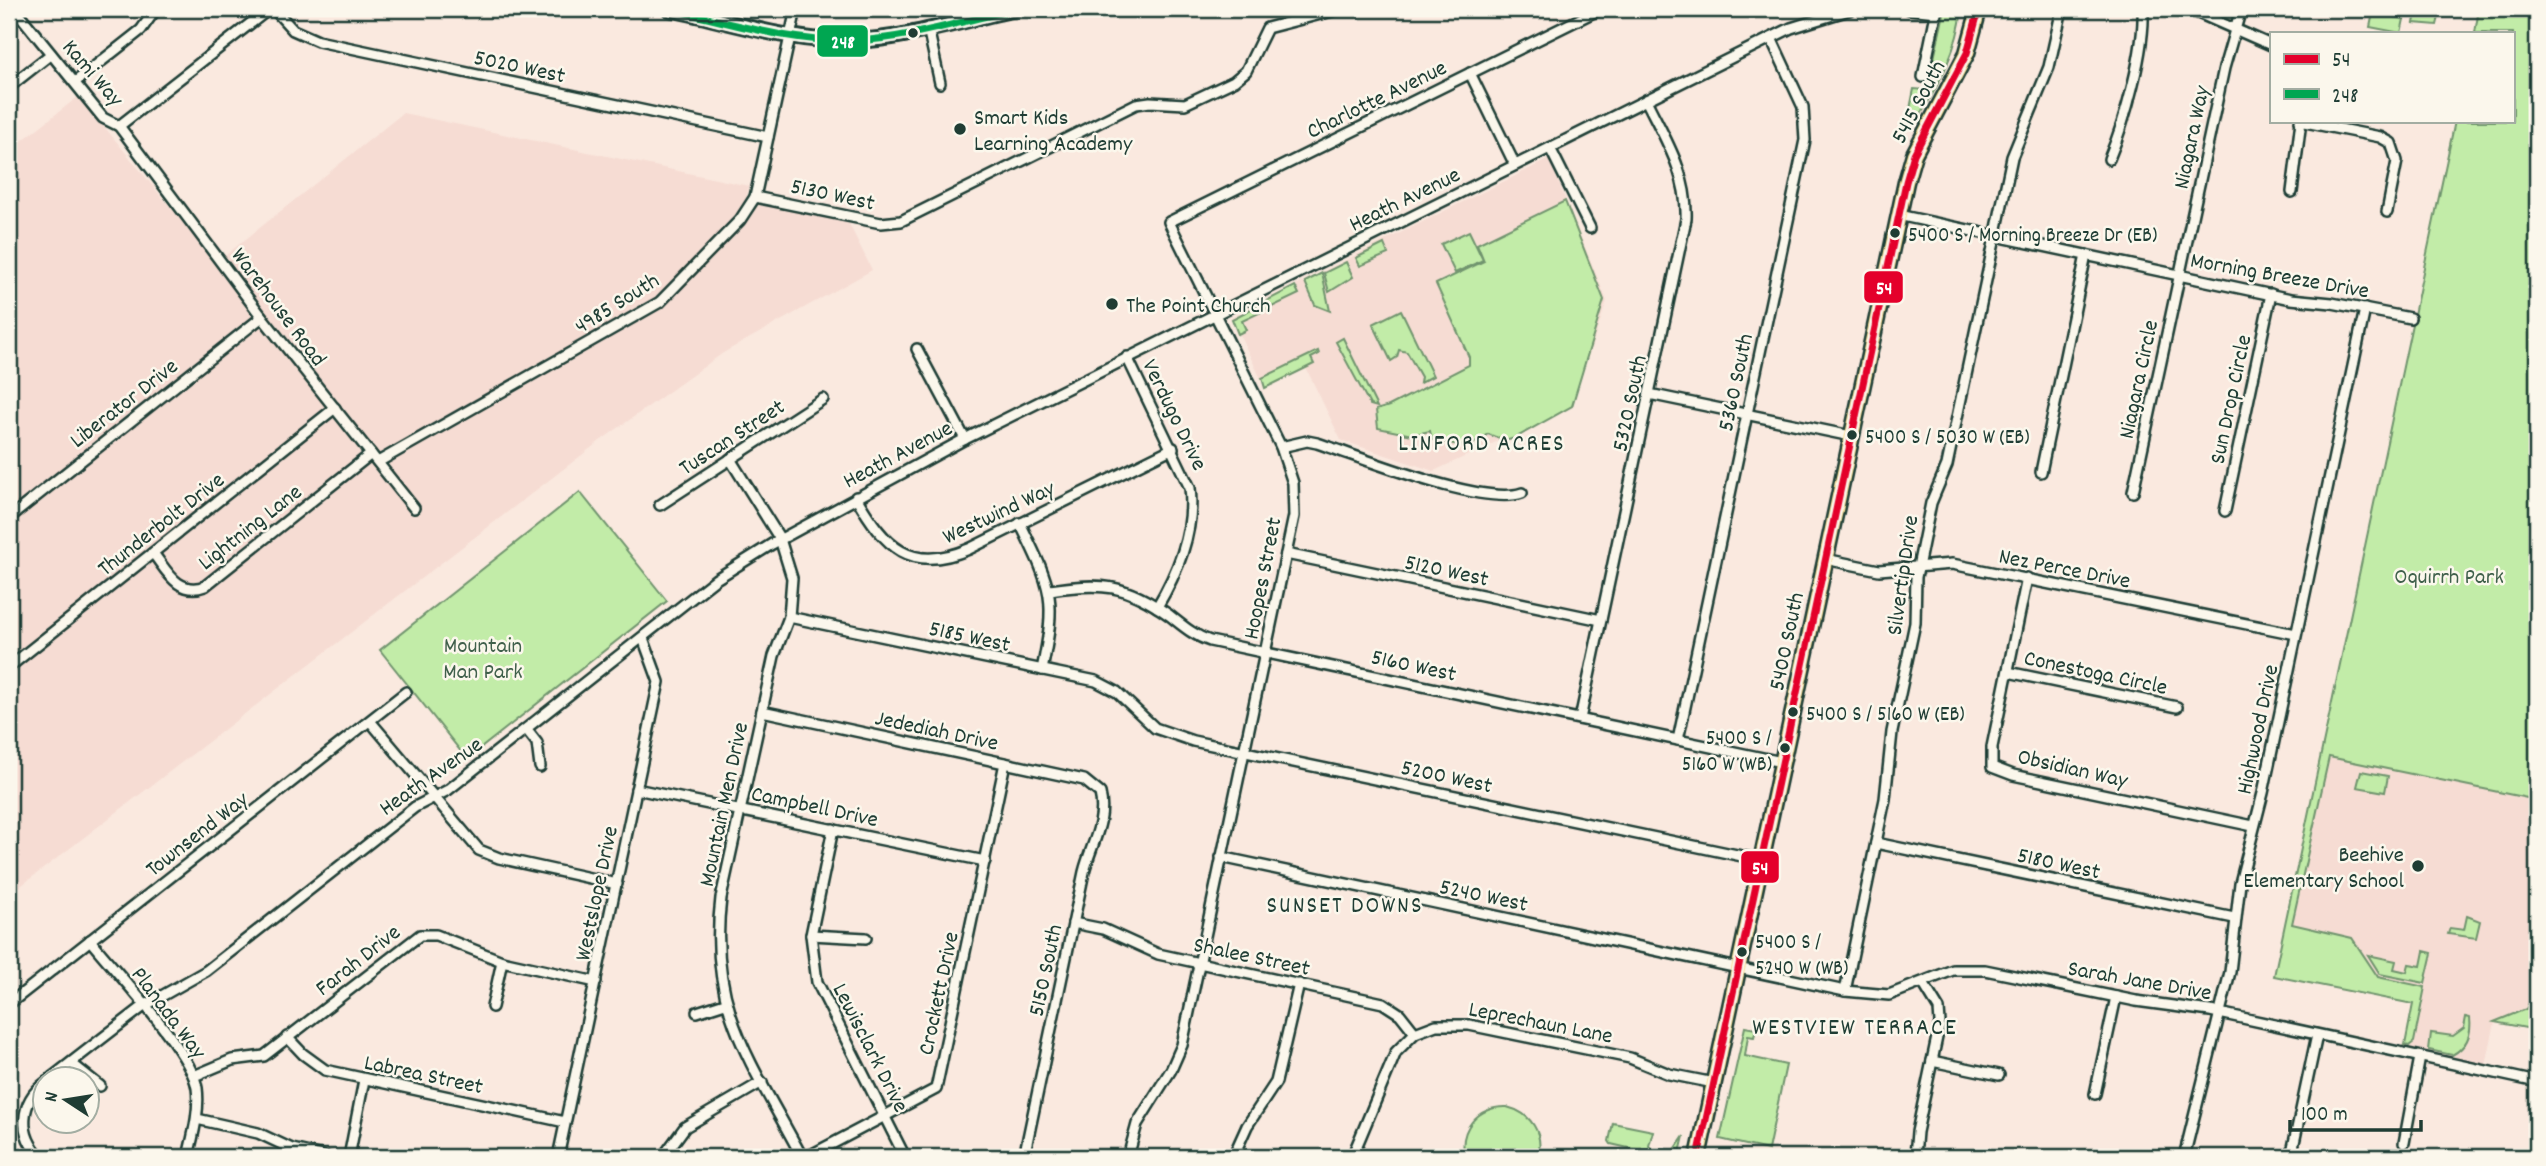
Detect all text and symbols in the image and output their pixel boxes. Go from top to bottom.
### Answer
line badge: 248 [816,24,869,58]
unlabelled marker [906,26,920,40]
text: 248 [831,31,855,58]
legend [2270,32,2514,122]
street label: Kami Way [53,33,130,116]
street label: 5020 West [471,43,568,94]
text: 54 [2332,47,2350,77]
street label: Charlotte Avenue [1302,53,1453,149]
street label: 5415 South [1884,55,1956,150]
street label: Niagara Way [2166,82,2221,193]
text: 248 [2332,83,2358,113]
place label: Smart Kids Learning Academy [974,103,1133,162]
marker: Smart Kids Learning Academy [952,121,968,137]
street label: Heath Avenue [1344,160,1467,242]
street label: 5130 West [787,171,877,221]
place label: 5400 S / Morning Breeze Dr (EB) [1908,222,2157,252]
marker: 5400 S / Morning Breeze Dr (EB) [1888,226,1902,240]
street label: Warehouse Road [221,242,333,375]
street label: Morning Breeze Drive [2187,245,2371,309]
street label: 4985 South [569,266,667,344]
line badge: 54 [1863,270,1904,304]
text: 54 [1876,277,1892,304]
place label: The Point Church [1126,291,1271,324]
marker: The Point Church [1104,296,1120,312]
street label: Niagara Circle [2112,317,2169,442]
street label: 5360 South [1711,331,1764,435]
street label: Sun Drop Circle [2203,332,2262,467]
street label: Liberator Drive [64,352,186,458]
street label: 5320 South [1605,352,1658,455]
street label: Verdugo Drive [1132,354,1214,477]
street label: Tuscan Street [673,392,792,486]
street label: Heath Avenue [838,413,959,499]
place label: 5400 S / 5030 W (EB) [1865,424,2030,454]
district label: LINFORD ACRES [1398,428,1566,462]
marker: 5400 S / 5030 W (EB) [1845,428,1859,442]
street label: Thunderbolt Drive [92,466,233,586]
street label: Westwind Way [938,473,1062,555]
street label: Lightning Lane [192,477,310,580]
street label: Silvertip Drive [1880,513,1929,638]
street label: Hoopes Street [1236,515,1292,643]
street label: Nez Perce Drive [1996,541,2133,599]
street label: 5120 West [1401,547,1491,597]
park label: Oquirrh Park [2394,562,2504,595]
street label: 5400 South [1762,589,1815,694]
street label: 5185 West [926,614,1013,663]
park label: Mountain Man Park [443,631,523,690]
street label: 5160 West [1368,642,1459,693]
street label: Conestoga Circle [2021,643,2170,706]
street label: Highwood Drive [2230,662,2289,798]
place label: 5400 S / 5160 W (EB) [1806,701,1965,731]
street label: Jedediah Drive [872,703,1001,762]
marker: 5400 S / 5160 W (EB) [1786,705,1800,719]
street label: Mountain Men Drive [692,719,759,890]
place label: 5400 S / 5160 W (WB) [1682,725,1772,781]
street label: Heath Avenue [373,730,491,826]
marker: 5400 S / 5160 W (WB) [1778,741,1792,755]
street label: Obsidian Way [2014,742,2131,799]
street label: 5200 West [1398,753,1495,804]
street label: Campbell Drive [748,779,881,838]
street label: Townsend Way [140,785,257,886]
street label: Westslope Drive [568,823,629,964]
place label: Beehive Elementary School [2243,840,2405,899]
street label: 5180 West [2014,841,2103,890]
line badge: 54 [1740,850,1780,884]
text: 54 [1752,857,1768,884]
marker: Beehive Elementary School [2410,858,2426,874]
street label: 5240 West [1436,872,1530,923]
district label: SUNSET DOWNS [1267,890,1423,924]
street label: Farah Drive [309,918,409,1006]
street label: 5150 South [1022,922,1073,1020]
street label: Crockett Drive [911,929,970,1059]
place label: 5400 S / 5240 W (WB) [1755,929,1848,985]
street label: Shalee Street [1190,930,1313,987]
marker: 5400 S / 5240 W (WB) [1735,945,1749,959]
street label: Sarah Jane Drive [2065,954,2214,1011]
street label: Planada Way [121,961,213,1068]
street label: Lewisclark Drive [822,978,916,1119]
street label: Leprechaun Lane [1465,994,1615,1055]
district label: WESTVIEW TERRACE [1752,1012,1958,1046]
street label: Labrea Street [361,1048,486,1105]
north arrow [32,1064,102,1134]
scale bar [2290,1089,2422,1133]
text: N [39,1090,67,1105]
text: 100 m [2301,1101,2348,1131]

